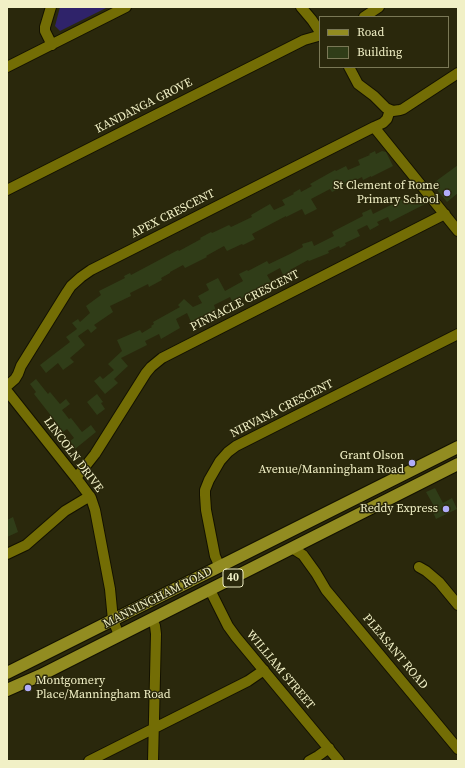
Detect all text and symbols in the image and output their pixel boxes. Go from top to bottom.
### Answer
legend [319,16,449,68]
text: Road [357,24,384,40]
text: Building [357,44,402,60]
street label: KANDANGA GROVE [93,75,195,137]
place label: St Clement of Rome Primary School [333,179,439,207]
street label: APEX CRESCENT [129,187,217,241]
marker: St Clement of Rome Primary School [442,188,452,198]
street label: PINNACLE CRESCENT [188,267,302,335]
street label: NIRVANA CRESCENT [228,377,336,441]
street label: LINCOLN DRIVE [40,415,106,495]
place label: Grant Olson Avenue/Manningham Road [259,449,404,477]
marker: Grant Olson Avenue/Manningham Road [407,458,417,468]
place label: Reddy Express [360,502,438,516]
marker: Reddy Express [441,504,451,514]
street label: MANNINGHAM ROAD [101,564,215,632]
road number: 40 [223,569,243,587]
street label: PLEASANT ROAD [359,612,431,692]
street label: WILLIAM STREET [243,628,317,712]
place label: Montgomery Place/Manningham Road [36,674,171,702]
marker: Montgomery Place/Manningham Road [23,683,33,693]

